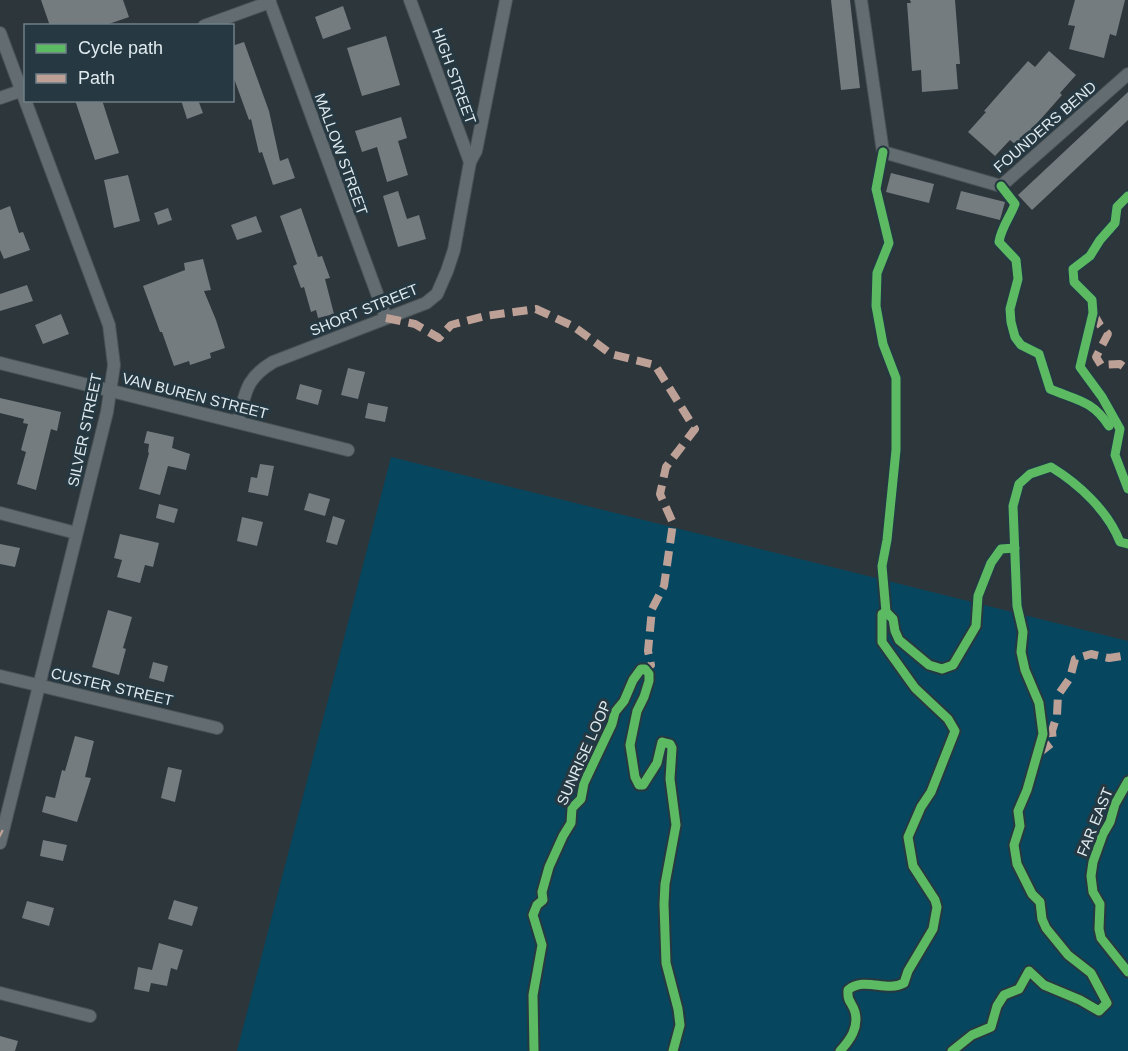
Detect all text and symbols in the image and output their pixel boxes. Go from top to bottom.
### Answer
legend [24,24,234,102]
street label: HIGH STREET [429,26,480,126]
text: Cycle path [78,38,163,58]
text: Path [78,68,115,88]
street label: FOUNDERS BEND [990,77,1099,176]
street label: MALLOW STREET [312,91,371,217]
street label: SHORT STREET [307,280,420,339]
street label: VAN BUREN STREET [120,369,270,422]
street label: SILVER STREET [64,372,105,488]
street label: CUSTER STREET [49,664,175,709]
street label: SUNRISE LOOP [553,698,614,808]
street label: FAR EAST [1073,785,1116,859]

